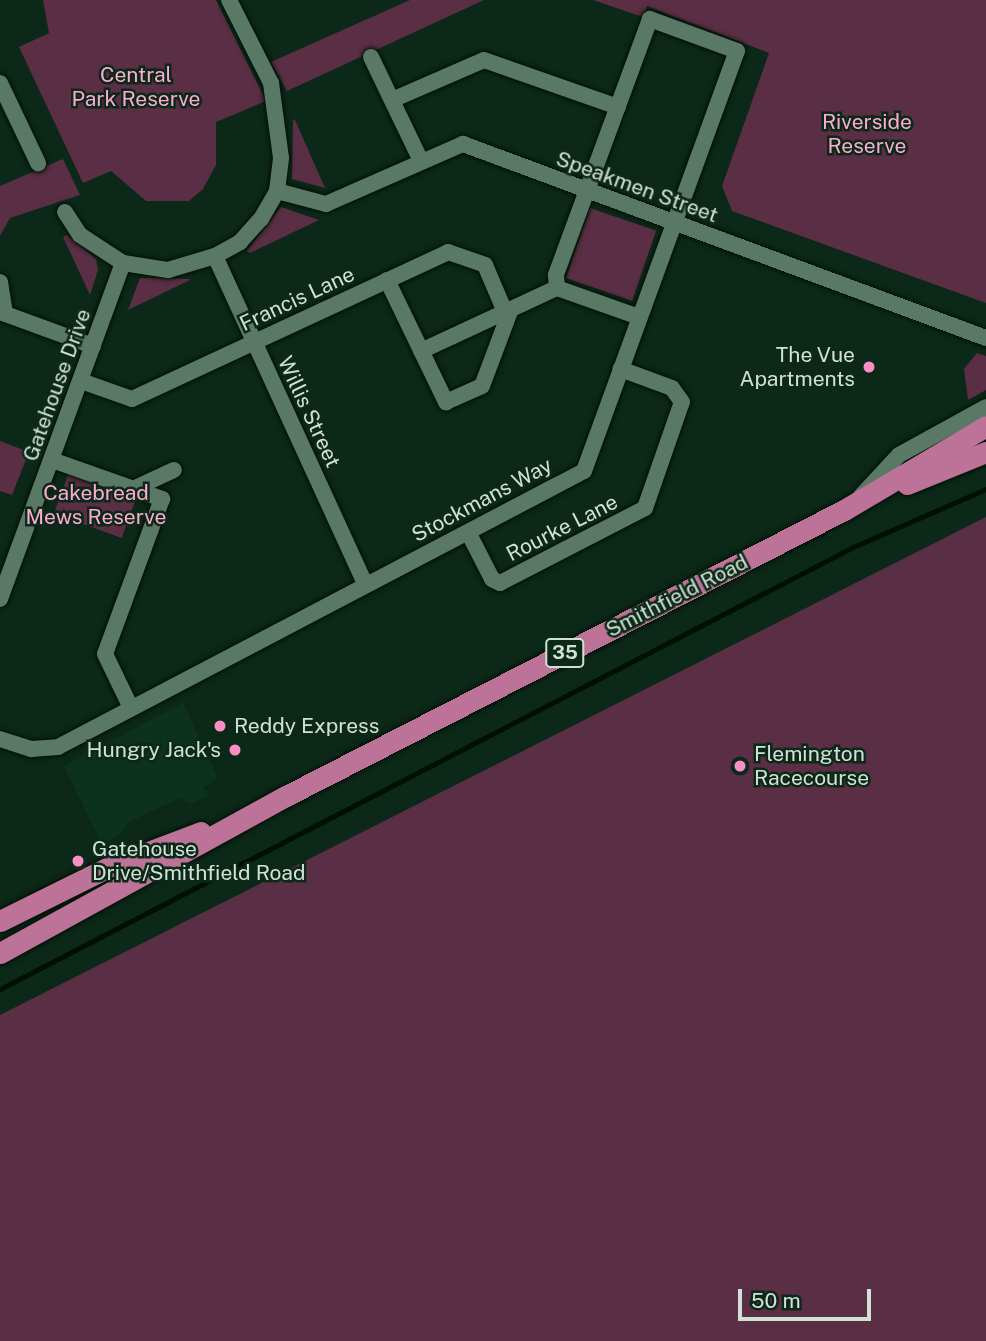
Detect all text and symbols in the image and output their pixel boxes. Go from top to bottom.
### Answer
park label: Central Park Reserve [72,62,200,112]
park label: Riverside Reserve [822,109,912,159]
street label: Speakmen Street [553,146,721,228]
street label: Francis Lane [236,261,358,337]
street label: Gatehouse Drive [18,305,96,465]
place label: The Vue Apartments [740,342,855,392]
street label: Willis Street [272,352,346,472]
marker: The Vue Apartments [861,359,877,375]
street label: Stockmans Way [407,452,557,548]
park label: Cakebread Mews Reserve [25,480,167,530]
street label: Rourke Lane [502,489,622,567]
street label: Smithfield Road [602,549,752,643]
road number: 35 [544,638,586,668]
place label: Reddy Express [234,713,379,739]
marker: Reddy Express [212,718,228,734]
place label: Hungry Jack's [86,737,221,763]
place label: Flemington Racecourse [754,741,869,791]
marker: Hungry Jack's [227,742,243,758]
marker: Flemington Racecourse [732,758,748,774]
place label: Gatehouse Drive/Smithfield Road [92,836,305,886]
marker: Gatehouse Drive/Smithfield Road [70,853,86,869]
scale bar [741,1274,874,1318]
text: 50 m [751,1288,801,1313]

